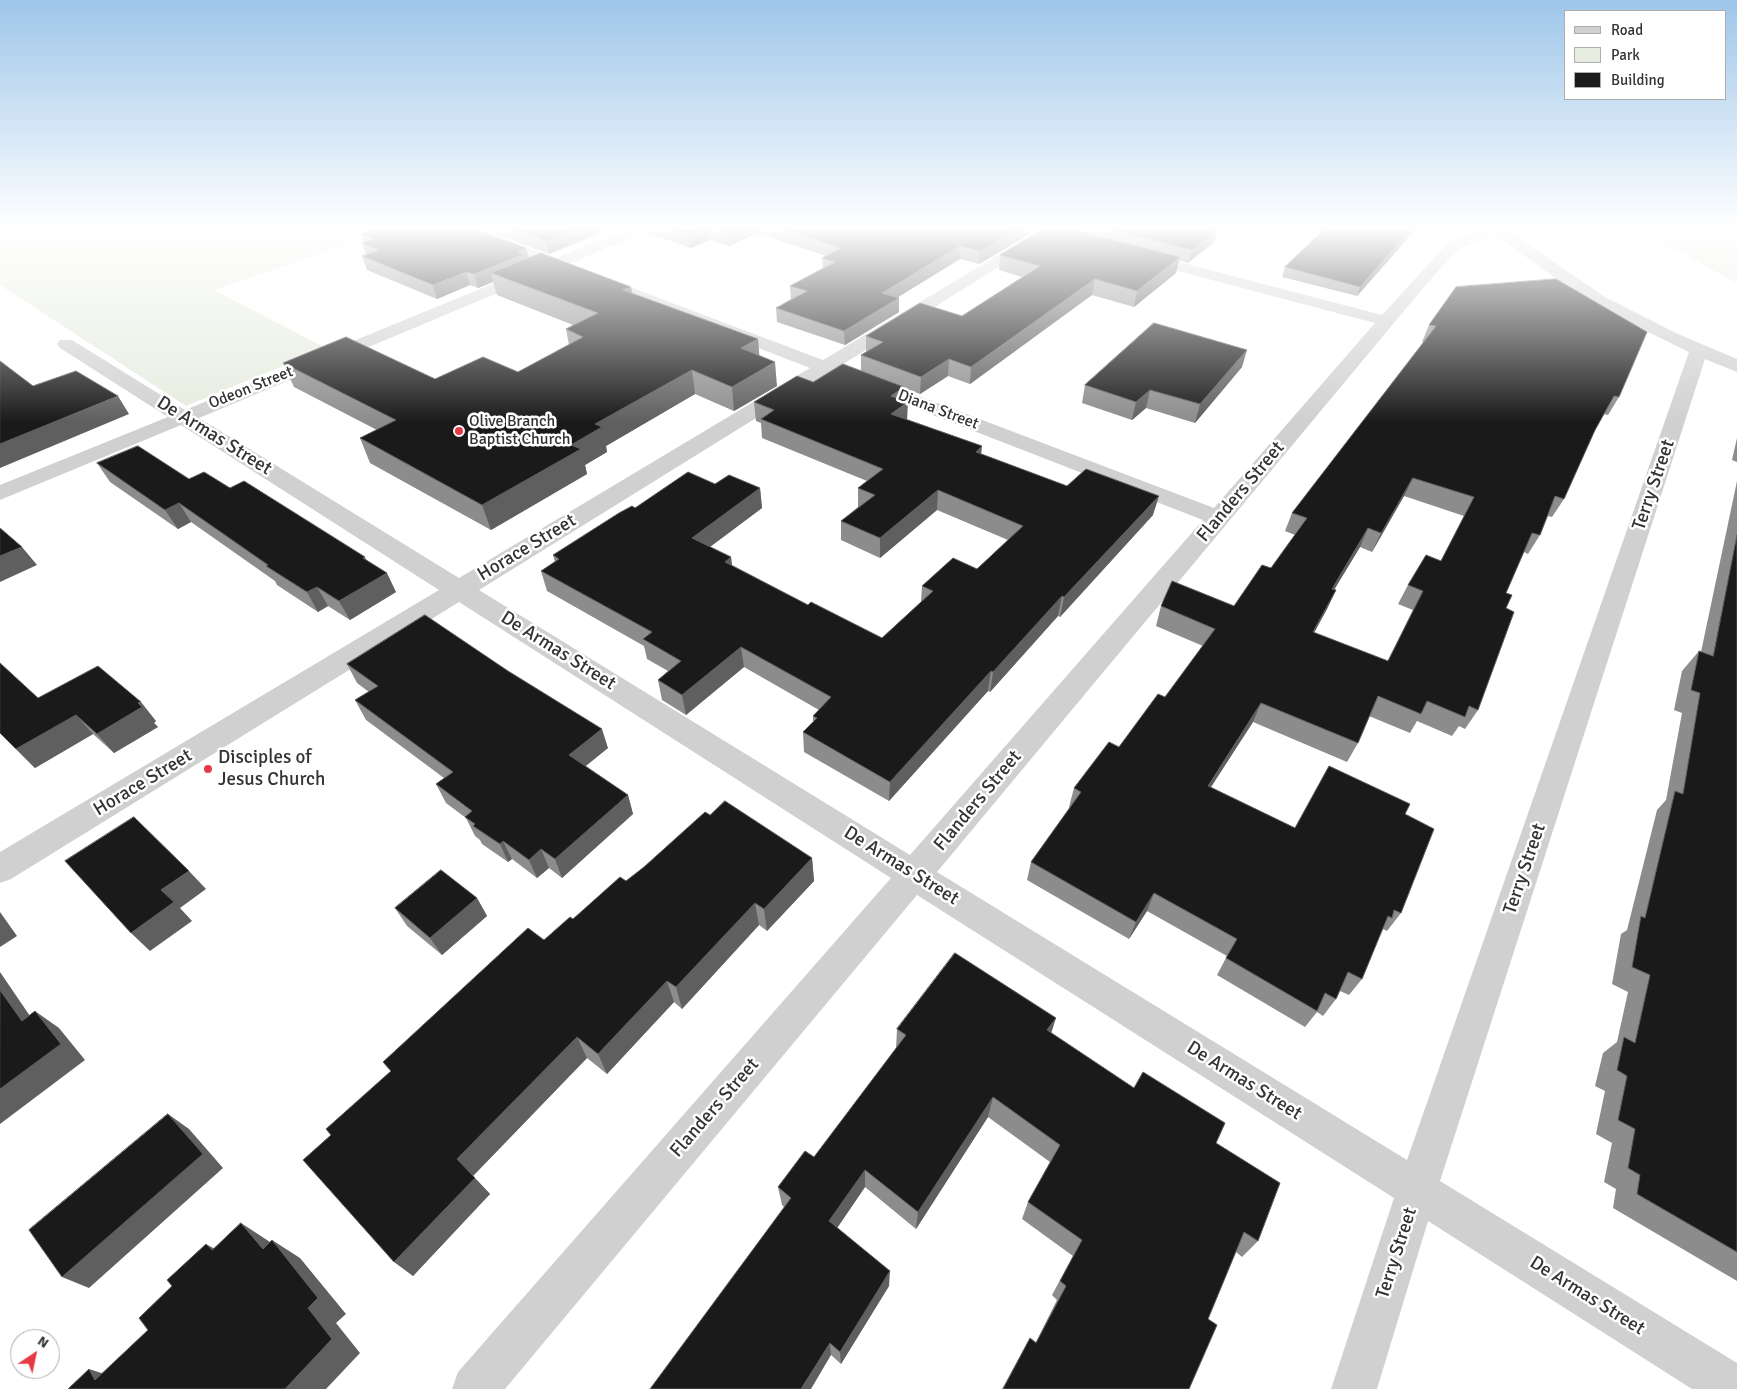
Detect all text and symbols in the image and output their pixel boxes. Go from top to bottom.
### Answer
legend [1564,10,1727,100]
text: Road [1611,21,1643,39]
text: Park [1611,46,1640,64]
text: Building [1611,71,1665,89]
street label: Odeon Street [206,362,296,414]
street label: Diana Street [895,386,981,434]
street label: De Armas Street [152,392,276,480]
place label: Olive Branch Baptist Church [469,412,570,450]
marker: Olive Branch Baptist Church [453,425,465,437]
street label: Flanders Street [1192,437,1290,547]
street label: Terry Street [1628,437,1680,533]
street label: Horace Street [473,510,581,586]
street label: De Armas Street [496,607,620,695]
street label: Horace Street [89,745,197,821]
street label: Flanders Street [929,746,1027,856]
place label: Disciples of Jesus Church [218,747,325,791]
marker: Disciples of Jesus Church [202,763,214,775]
street label: Terry Street [1499,821,1551,917]
street label: De Armas Street [839,822,963,910]
street label: De Armas Street [1182,1037,1306,1125]
street label: Flanders Street [666,1054,764,1162]
street label: Terry Street [1372,1205,1422,1301]
street label: De Armas Street [1525,1252,1649,1340]
north arrow [10,1329,60,1379]
text: N [34,1332,52,1352]

